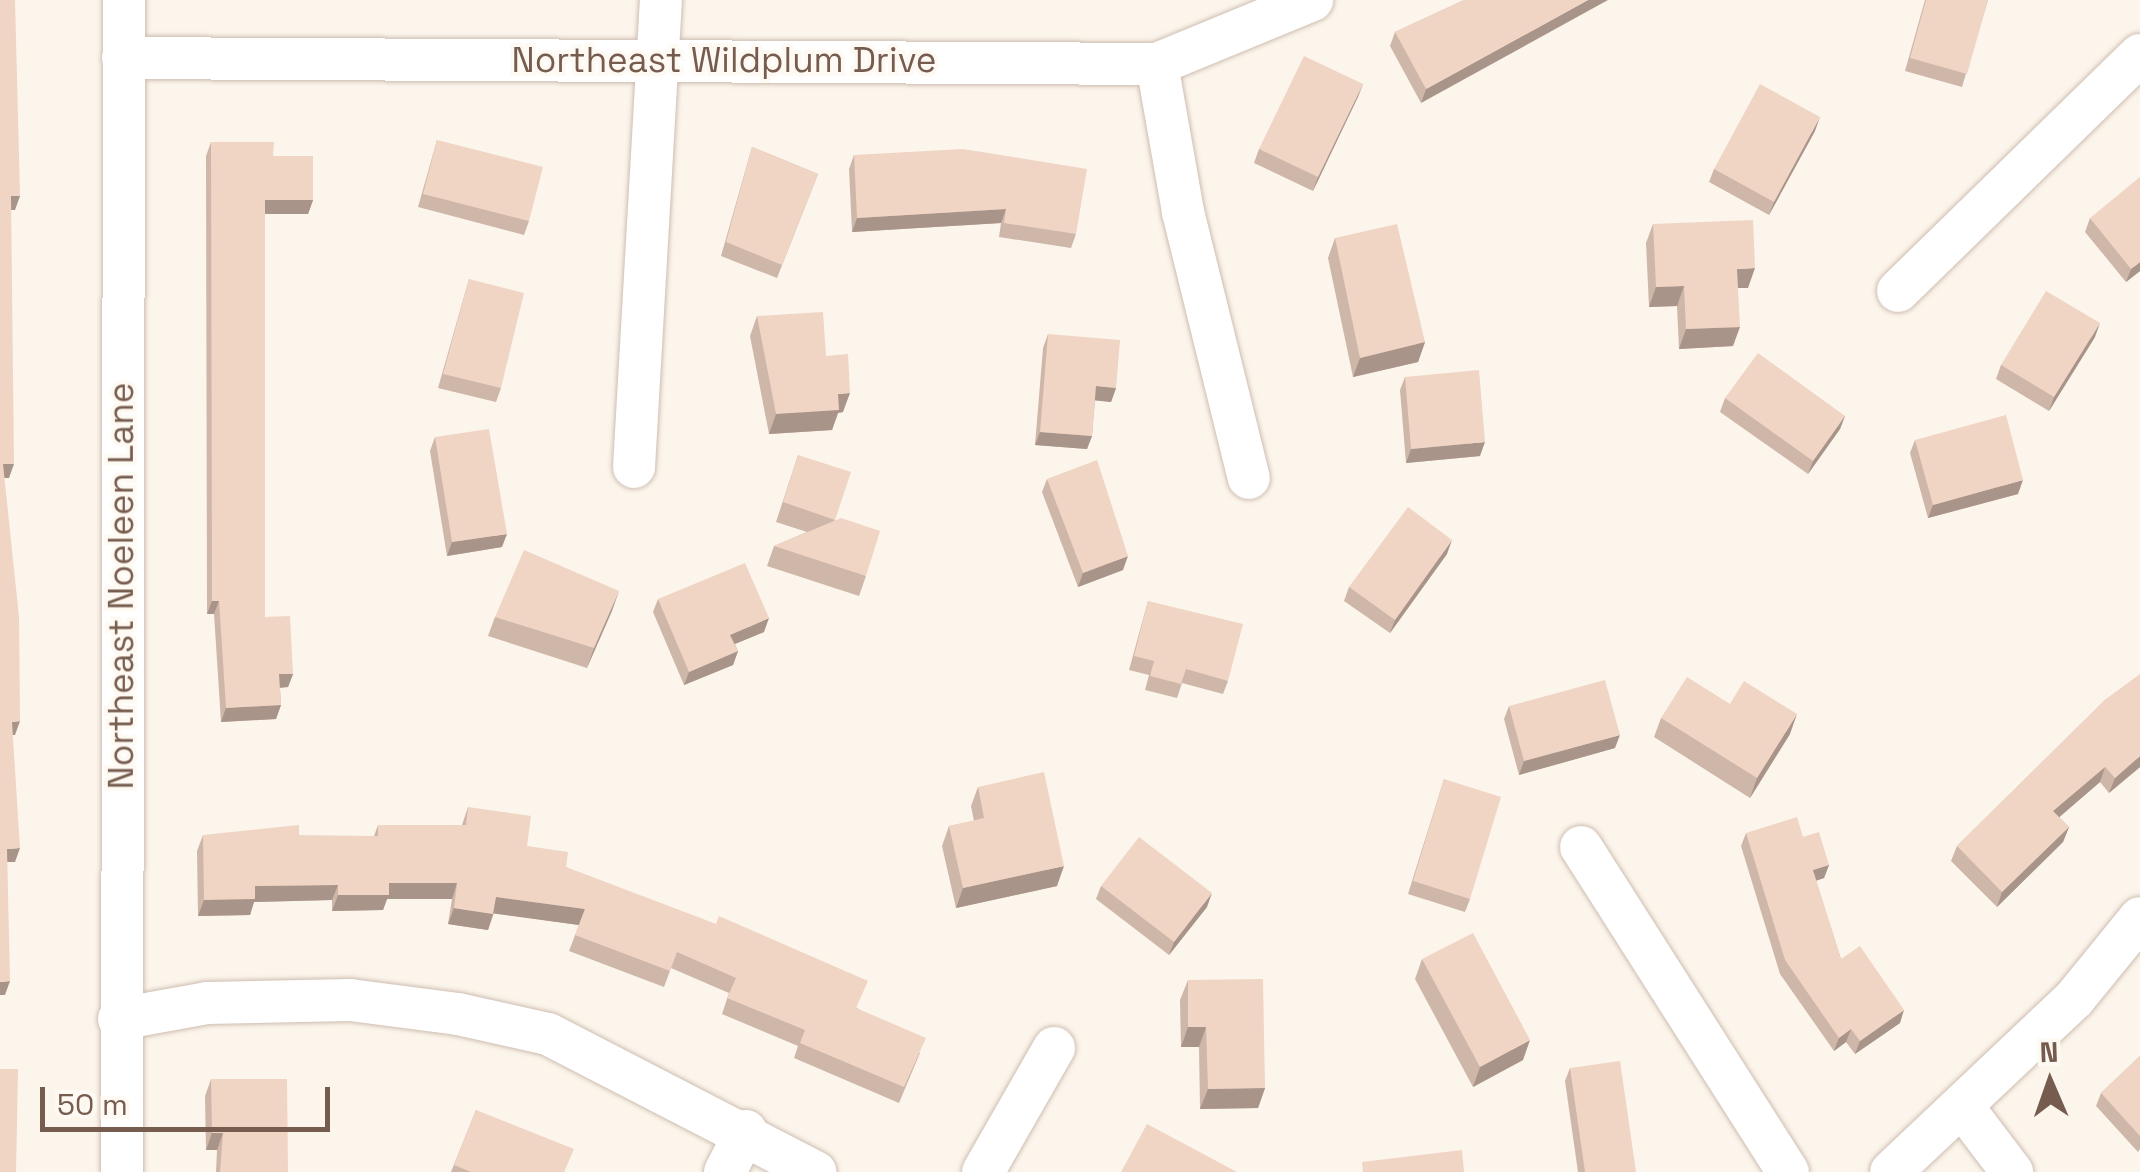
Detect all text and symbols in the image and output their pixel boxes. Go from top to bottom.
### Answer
street label: Northeast Wildplum Drive [511,39,937,81]
street label: Northeast Noeleen Lane [100,383,142,789]
north arrow [2000,1032,2100,1132]
text: N [2039,1034,2059,1070]
scale bar [45,1067,335,1129]
text: 50 m [57,1085,128,1124]

